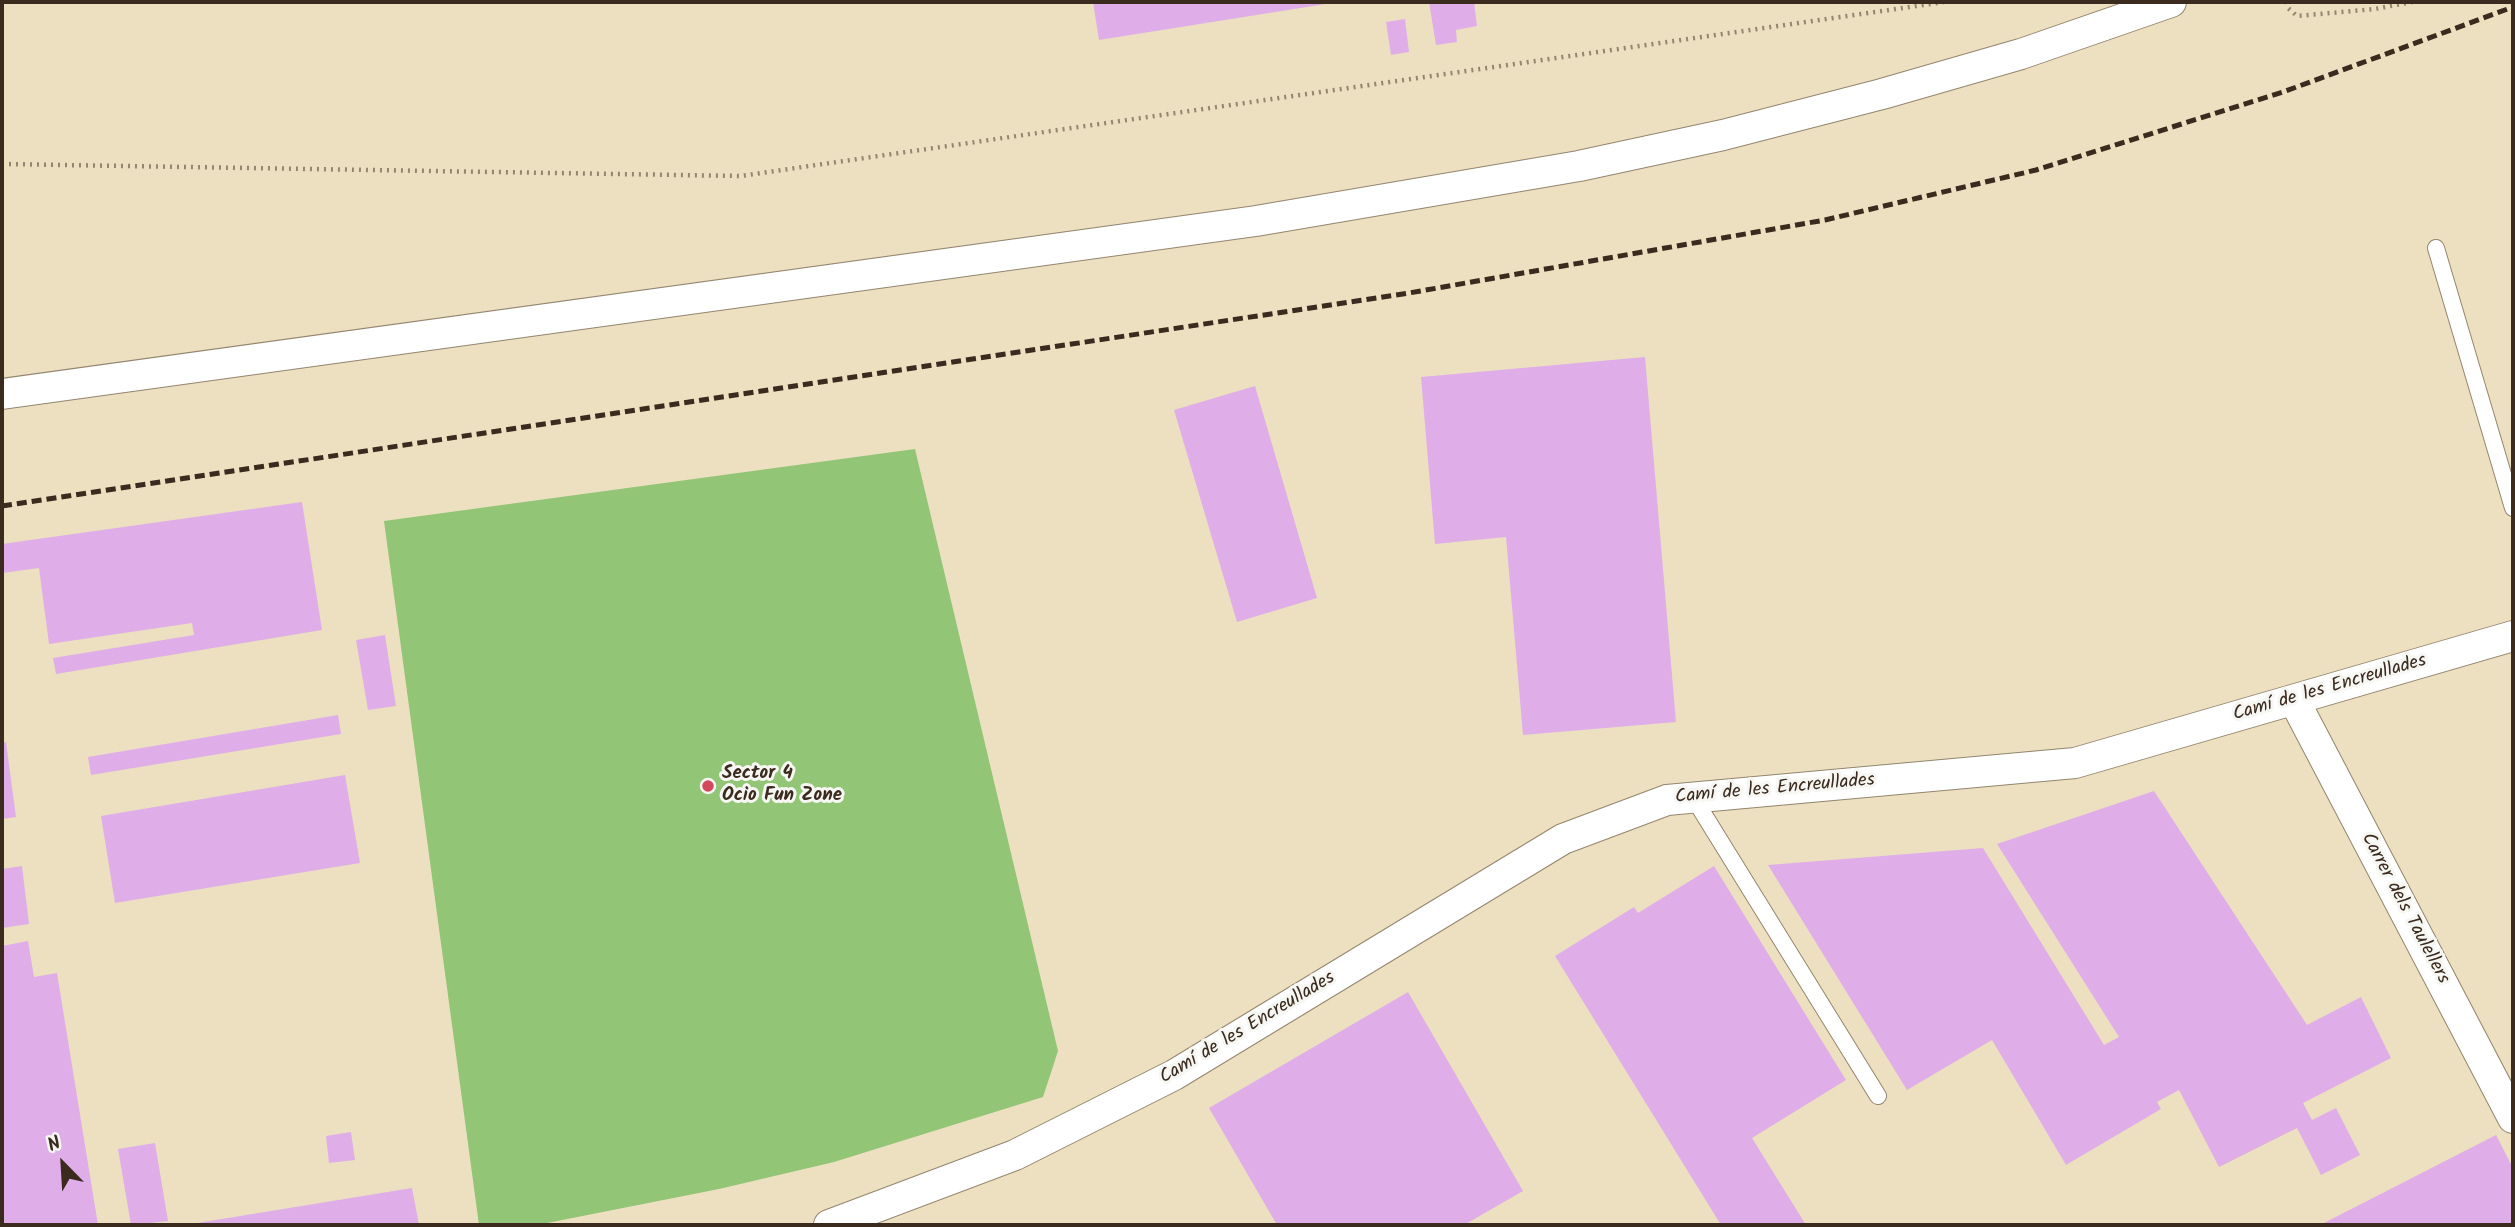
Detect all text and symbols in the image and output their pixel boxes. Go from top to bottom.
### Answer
street label: Camí de les Encreullades [2231,650,2429,728]
place label: Sector 4 Ocio Fun Zone [722,764,842,808]
street label: Camí de les Encreullades [1674,770,1876,810]
marker: Sector 4 Ocio Fun Zone [700,778,716,794]
street label: Carrer dels Taulellers [2355,830,2453,988]
street label: Camí de les Encreullades [1156,968,1340,1090]
north arrow [28,1129,98,1199]
text: N [43,1129,66,1161]

